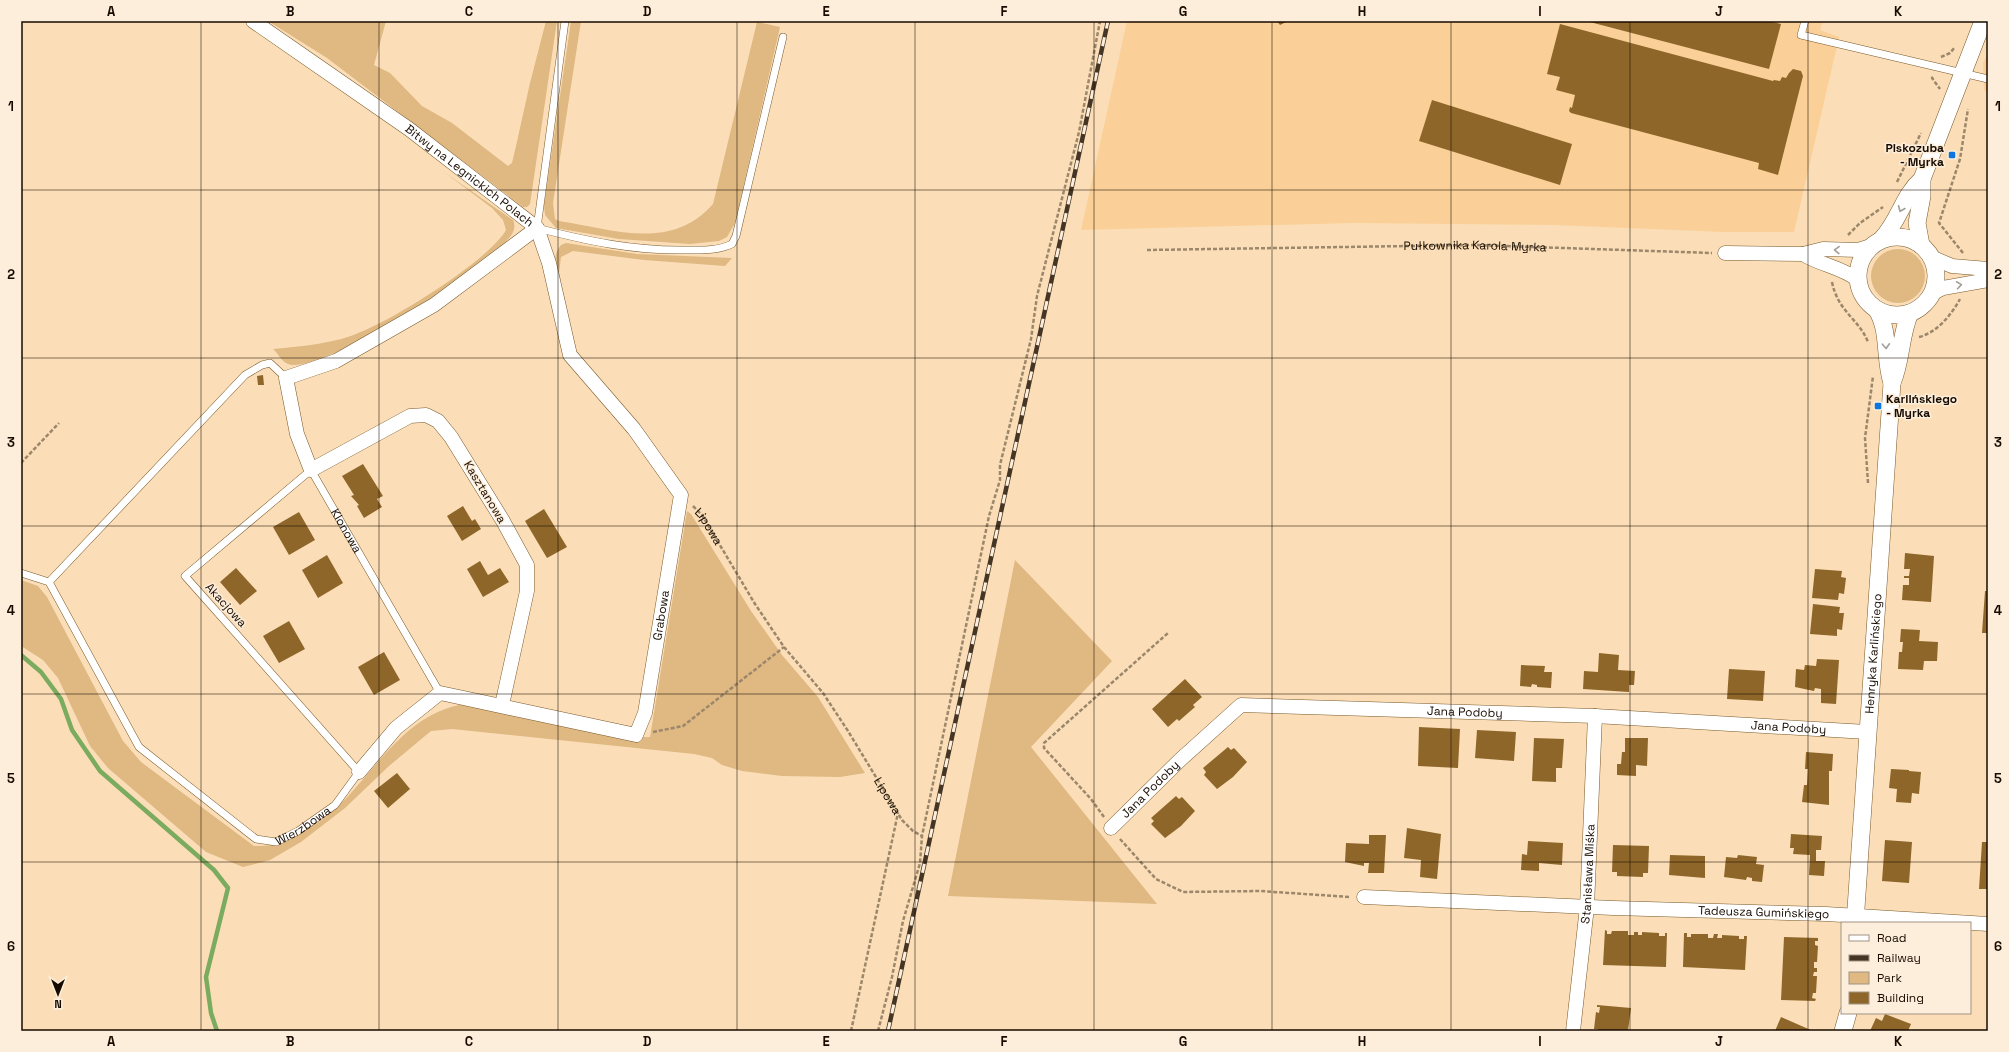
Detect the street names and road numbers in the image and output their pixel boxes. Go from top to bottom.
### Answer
street label: Bitwy na Legnickich Polach [402,121,537,230]
street label: Pułkownika Karola Myrka [1403,237,1547,255]
street label: Kasztanowa [460,458,510,526]
street label: Lipowa [691,504,726,548]
street label: Klonowa [327,506,365,556]
street label: Akacjowa [202,579,250,631]
street label: Grabowa [649,589,673,642]
street label: Henryka Karlińskiego [1861,593,1886,714]
street label: Jana Podoby [1427,703,1503,721]
street label: Jana Podoby [1750,717,1827,738]
street label: Jana Podoby [1118,757,1183,822]
street label: Lipowa [870,774,905,818]
street label: Wierzbowa [273,802,334,849]
street label: Stanisława Miśka [1577,823,1598,925]
street label: Tadeusza Gumińskiego [1698,902,1830,922]

